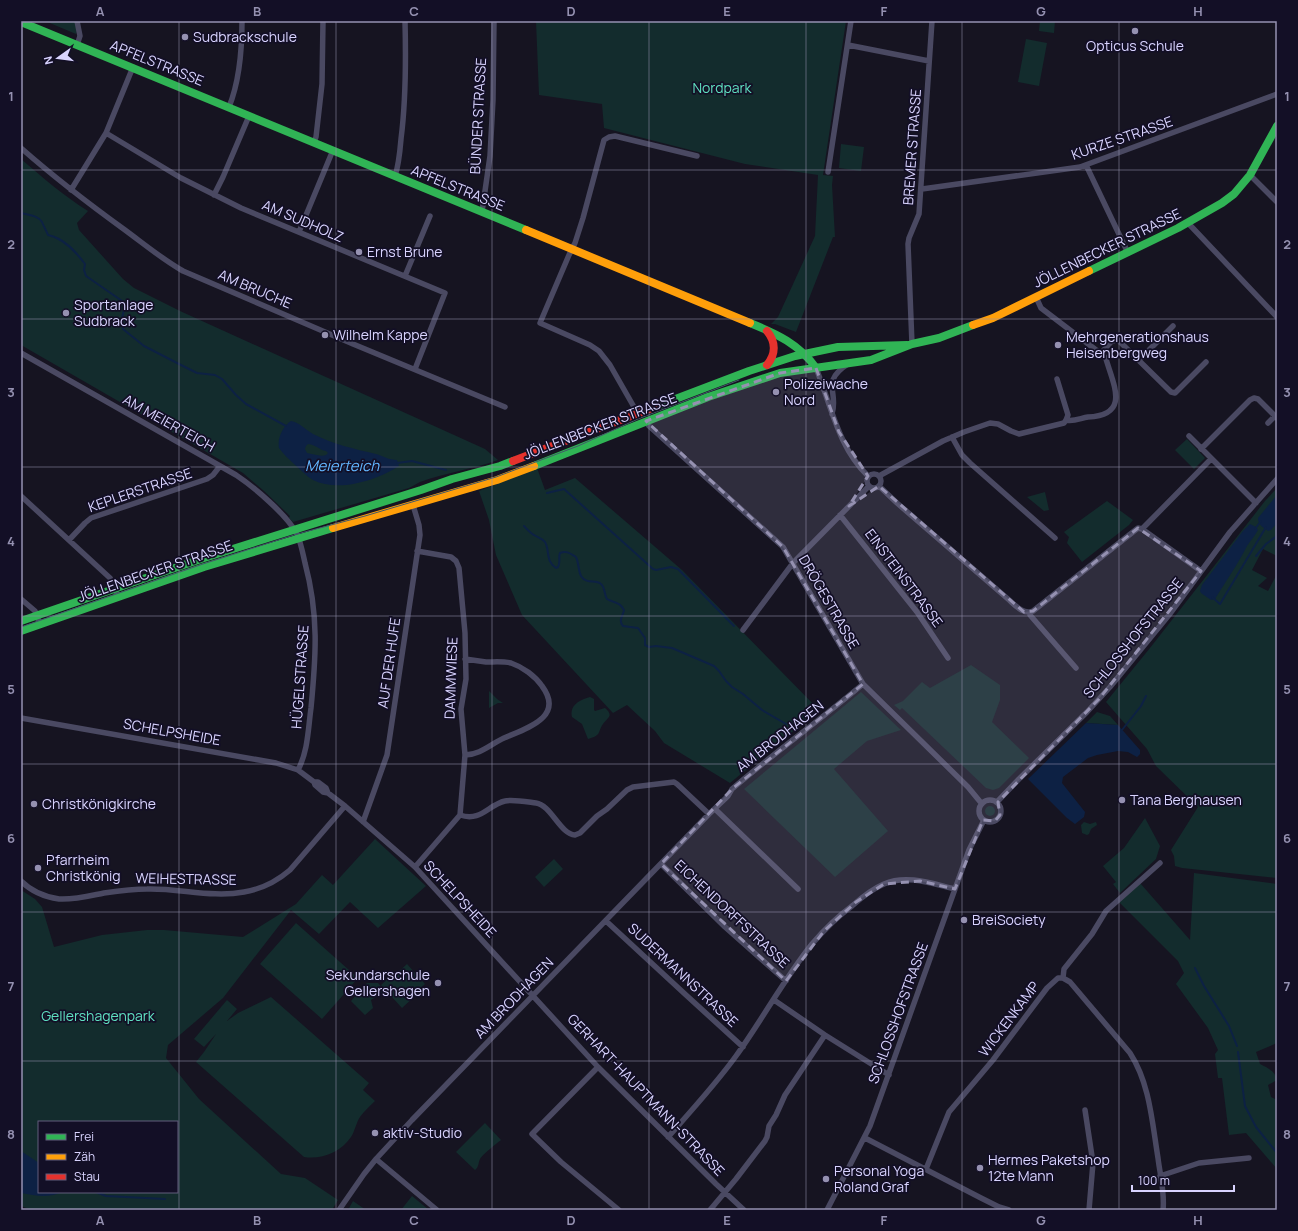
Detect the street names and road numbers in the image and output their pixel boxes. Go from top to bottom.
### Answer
street label: APFELSTRASSE [108,35,207,90]
street label: BÜNDER STRASSE [465,57,490,175]
street label: BREMER STRASSE [898,88,925,206]
street label: KURZE STRASSE [1069,111,1175,164]
street label: APFELSTRASSE [409,160,508,215]
street label: AM SUDHOLZ [260,195,347,246]
street label: JÖLLENBECKER STRASSE [1030,203,1184,292]
street label: AM BRUCHE [215,265,295,313]
street label: JÖLLENBECKER STRASSE [521,388,679,464]
street label: AM MEIERTEICH [120,389,219,456]
street label: KEPLERSTRASSE [85,463,194,516]
street label: EINSTEINSTRASSE [861,525,948,631]
street label: JÖLLENBECKER STRASSE [75,535,235,606]
street label: DRÖGESTRASSE [795,551,864,652]
street label: SCHLOSSHOFSTRASSE [1078,574,1187,702]
street label: AUF DER HUFE [373,616,404,710]
street label: HÜGELSTRASSE [286,624,313,730]
street label: DAMMWIESE [440,637,461,719]
street label: AM BRODHAGEN [732,695,827,776]
street label: SCHELPSHEIDE [122,714,222,749]
street label: EICHENDORFFSTRASSE [671,855,794,972]
street label: SCHELPSHEIDE [420,856,501,941]
street label: WEIHESTRASSE [135,868,237,889]
street label: SUDERMANNSTRASSE [624,918,743,1031]
street label: SCHLOSSHOFSTRASSE [863,939,932,1086]
street label: AM BRODHAGEN [470,953,557,1042]
street label: WICKENKAMP [974,977,1043,1060]
street label: GERHART-HAUPTMANN-STRASSE [564,1009,729,1180]

